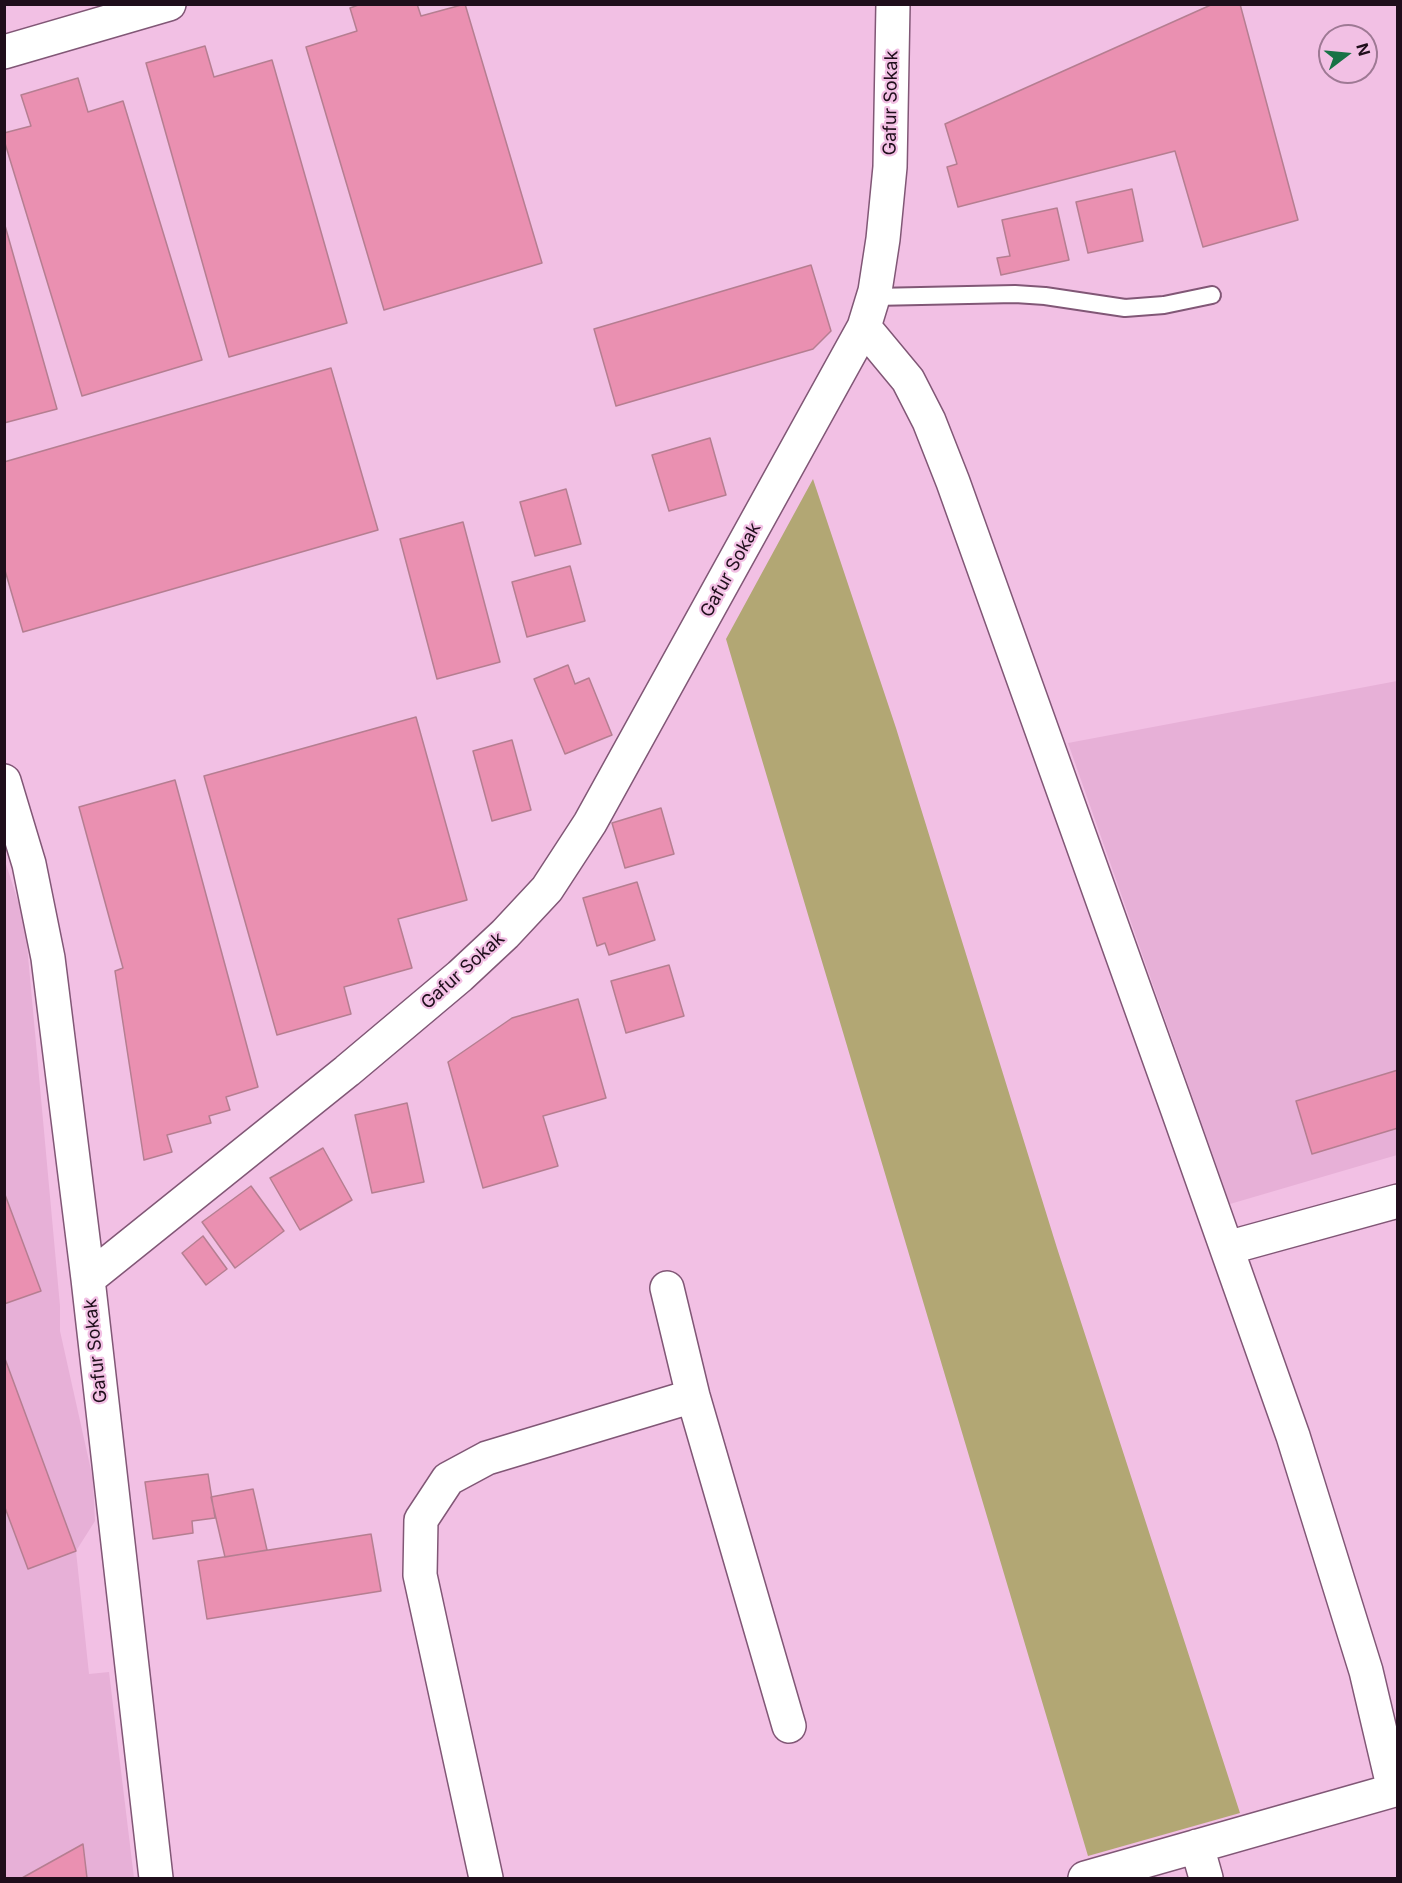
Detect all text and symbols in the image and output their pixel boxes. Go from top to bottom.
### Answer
north arrow [1318,24,1378,84]
text: N [1352,41,1375,58]
street label: Gafur Sokak [879,50,903,156]
street label: Gafur Sokak [696,519,766,621]
street label: Gafur Sokak [417,928,509,1014]
street label: Gafur Sokak [80,1298,112,1404]

